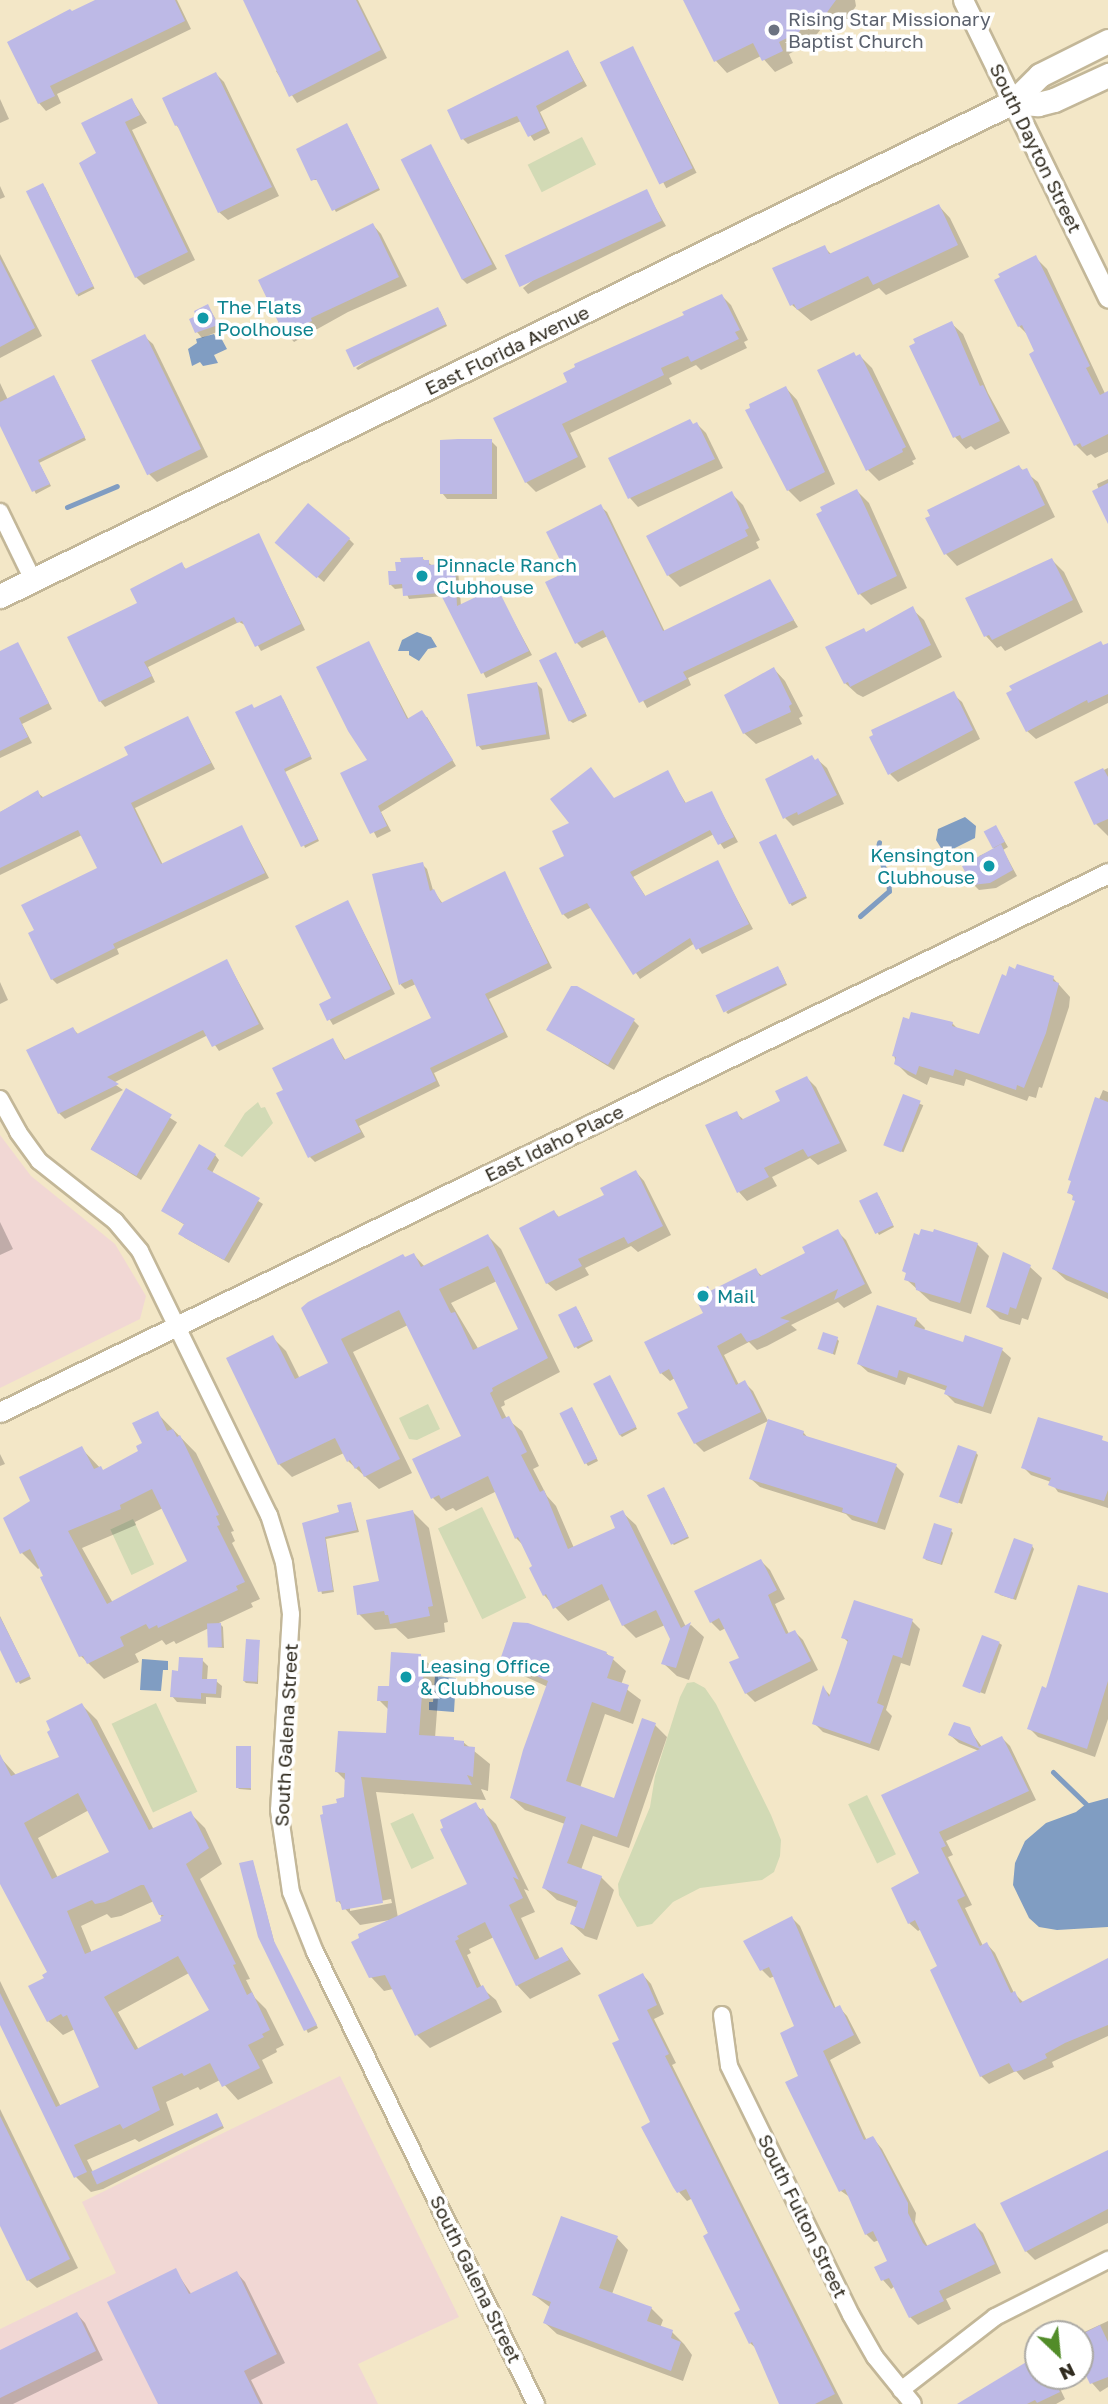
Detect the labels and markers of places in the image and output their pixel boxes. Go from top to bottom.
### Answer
place label: Rising Star Missionary Baptist Church [788,8,991,52]
marker: Rising Star Missionary Baptist Church [766,22,782,38]
place label: The Flats Poolhouse [217,296,314,340]
marker: The Flats Poolhouse [195,310,211,326]
place label: Pinnacle Ranch Clubhouse [436,554,577,598]
marker: Pinnacle Ranch Clubhouse [414,568,430,584]
place label: Kensington Clubhouse [870,844,975,888]
marker: Kensington Clubhouse [981,858,997,874]
place label: Mail [717,1285,755,1307]
marker: Mail [695,1288,711,1304]
place label: Leasing Office & Clubhouse [420,1655,550,1699]
marker: Leasing Office & Clubhouse [398,1669,414,1685]

